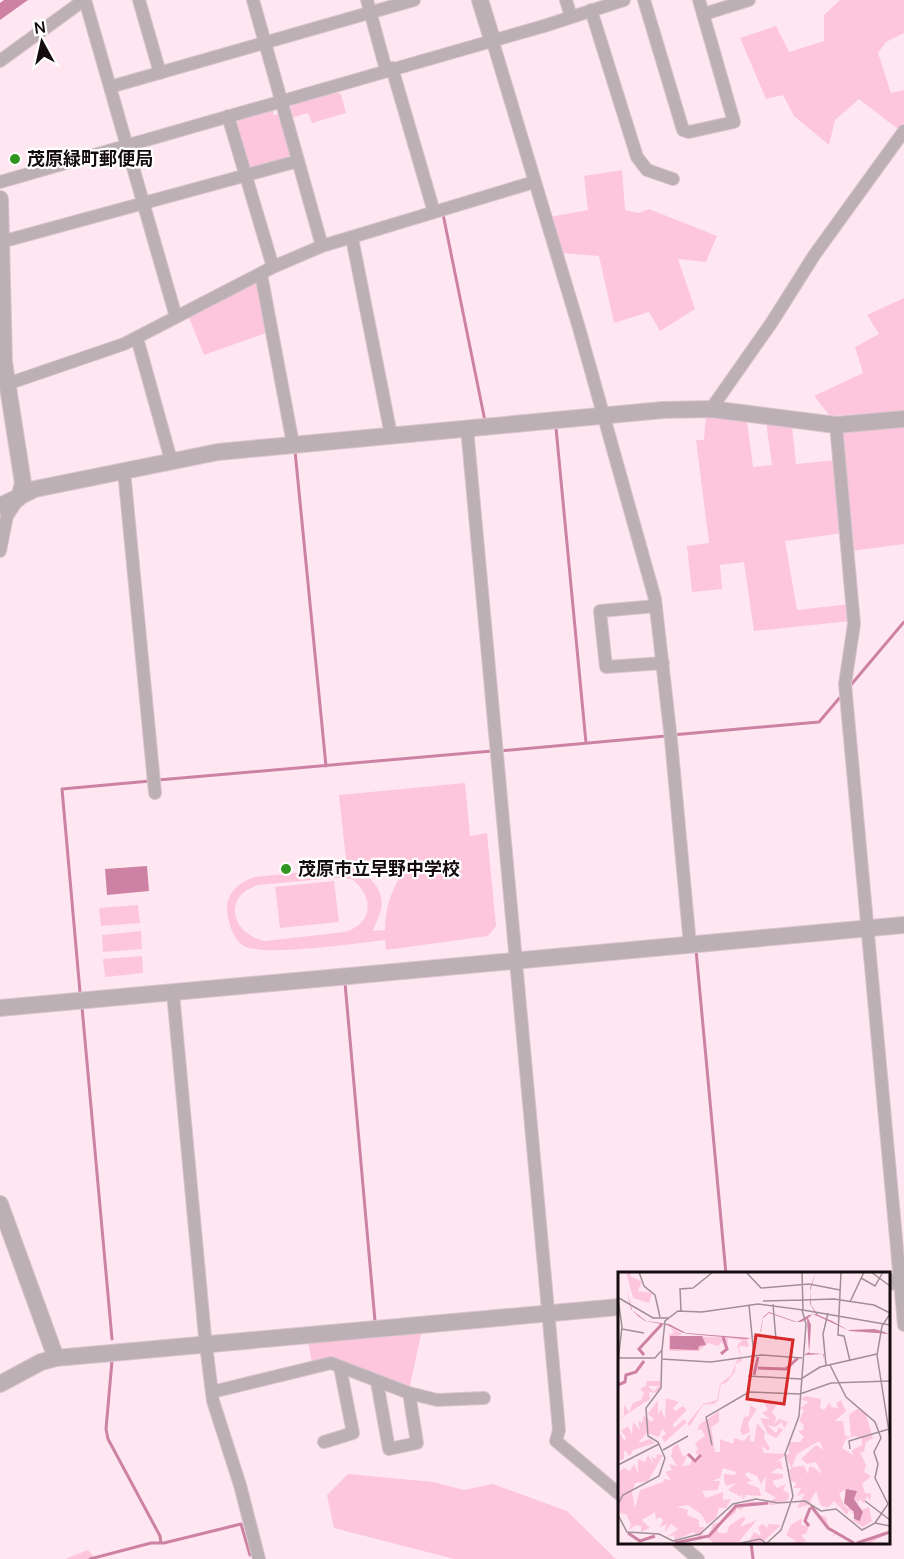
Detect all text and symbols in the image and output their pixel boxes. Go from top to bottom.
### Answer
north arrow [12,12,72,72]
text: N [33,15,47,39]
place label: 茂原緑町郵便局 [27,146,153,170]
marker: 茂原緑町郵便局 [8,152,22,166]
place label: 茂原市立早野中学校 [298,856,460,880]
marker: 茂原市立早野中学校 [279,862,293,876]
inset map [618,1272,889,1544]

